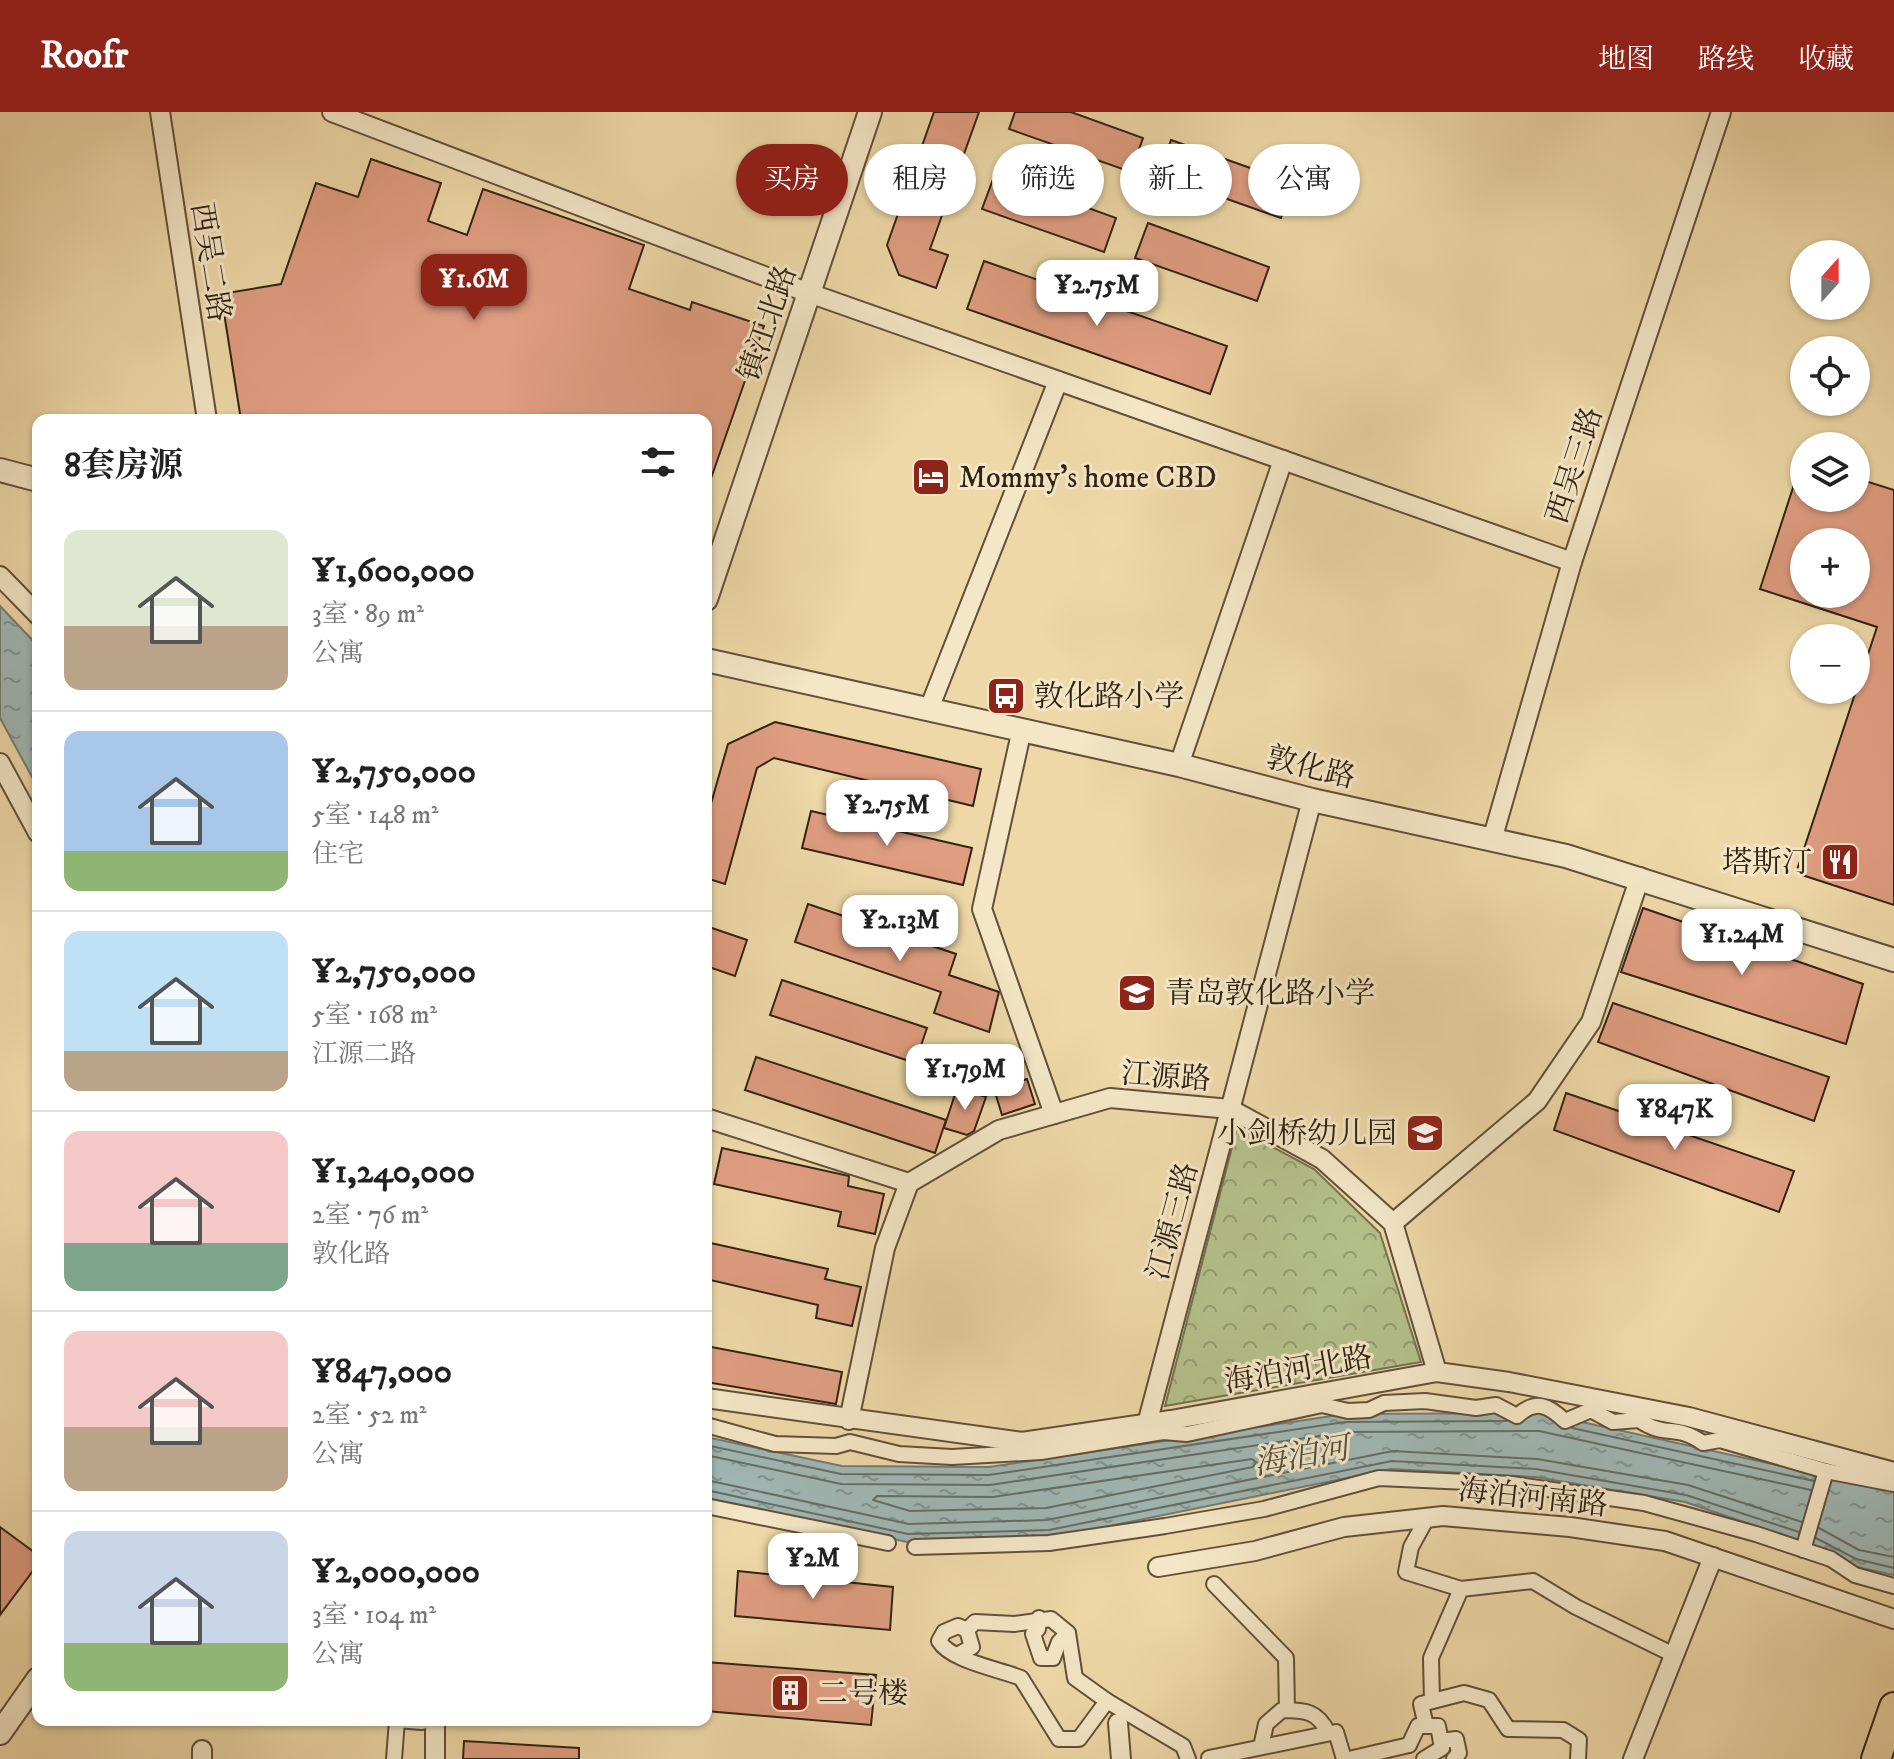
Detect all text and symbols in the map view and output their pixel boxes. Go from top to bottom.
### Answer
text: Roofr [40,32,128,80]
text: 地图 [1598,42,1654,77]
text: 路线 [1698,42,1754,77]
text: 收藏 [1798,42,1854,77]
chip: 买房 [736,144,848,216]
chip: 租房 [864,144,976,216]
chip: 筛选 [992,144,1104,216]
chip: 新上 [1120,144,1232,216]
chip: 公寓 [1248,144,1360,216]
street label: 西吴二路 [182,200,237,324]
north arrow [1790,240,1870,320]
map controls [1790,240,1870,704]
pin: ¥1.6M [418,254,530,322]
pin: ¥2.75M [1032,260,1162,328]
street label: 镇江北路 [731,261,805,386]
text: ¥1.6M [439,263,509,296]
text: ¥2.75M [1054,269,1140,302]
button: locate [1790,336,1870,416]
street label: 西吴三路 [1539,403,1612,528]
button: layers [1790,432,1870,512]
icon: filters [636,440,680,484]
text: 8套房源 [64,445,183,487]
hotel icon: Mommy's home CBD [910,456,952,498]
place label: Mommy's home CBD [959,460,1217,497]
button: + [1790,528,1870,608]
text: ¥1,600,000 [312,550,475,592]
icon: home [128,562,224,658]
text: 3室 · 89 m² [312,598,424,631]
button: − [1790,624,1870,704]
text: 公寓 [312,637,364,670]
bus stop icon: 敦化路小学 [985,675,1027,717]
place label: 敦化路小学 [1034,679,1184,716]
street label: 敦化路 [1262,740,1359,797]
text: ¥2,750,000 [312,751,476,793]
icon: home [128,763,224,859]
pin: ¥2.75M [822,780,952,848]
text: ¥2.75M [844,789,930,822]
text: 5室 · 148 m² [312,799,439,832]
text: 住宅 [312,838,364,871]
restaurant icon: 塔斯汀 [1819,841,1861,883]
place label: 塔斯汀 [1722,845,1812,882]
pin: ¥2.13M [835,895,965,963]
text: ¥2.13M [860,904,940,937]
pin: ¥1.24M [1677,909,1807,977]
text: ¥1.24M [1700,918,1784,951]
text: ¥2,750,000 [312,951,476,993]
icon: home [128,963,224,1059]
school or university icon: 青岛敦化路小学 [1116,972,1158,1014]
place label: 青岛敦化路小学 [1165,976,1375,1013]
text: 5室 · 168 m² [312,999,437,1032]
text: 江源二路 [312,1038,416,1071]
pin: ¥1.79M [900,1044,1030,1112]
text: ¥1.79M [924,1053,1006,1086]
street label: 江源路 [1120,1056,1212,1099]
pin: ¥847K [1619,1084,1731,1152]
text: ¥847K [1637,1093,1713,1126]
school or university icon: 小剑桥幼儿园 [1404,1112,1446,1154]
place label: 小剑桥幼儿园 [1217,1116,1397,1153]
text: ¥1,240,000 [312,1151,475,1193]
street label: 江源三路 [1140,1159,1207,1284]
icon: home [128,1163,224,1259]
text: 2室 · 76 m² [312,1199,428,1232]
text: 敦化路 [312,1238,390,1271]
street label: 海泊河北路 [1221,1339,1375,1402]
text: ¥847,000 [312,1351,452,1393]
icon: home [128,1363,224,1459]
text: 2室 · 52 m² [312,1399,427,1432]
water label: 海泊河 [1251,1428,1357,1485]
text: 公寓 [312,1438,364,1471]
street label: 海泊河南路 [1456,1472,1609,1525]
pin: ¥2M [774,1533,852,1601]
text: ¥2M [786,1542,840,1575]
text: ¥2,000,000 [312,1551,480,1593]
icon: home [128,1563,224,1659]
text: 3室 · 104 m² [312,1599,436,1632]
text: 公寓 [312,1638,364,1671]
building icon: 二号楼 [769,1672,811,1714]
place label: 二号楼 [818,1676,908,1713]

